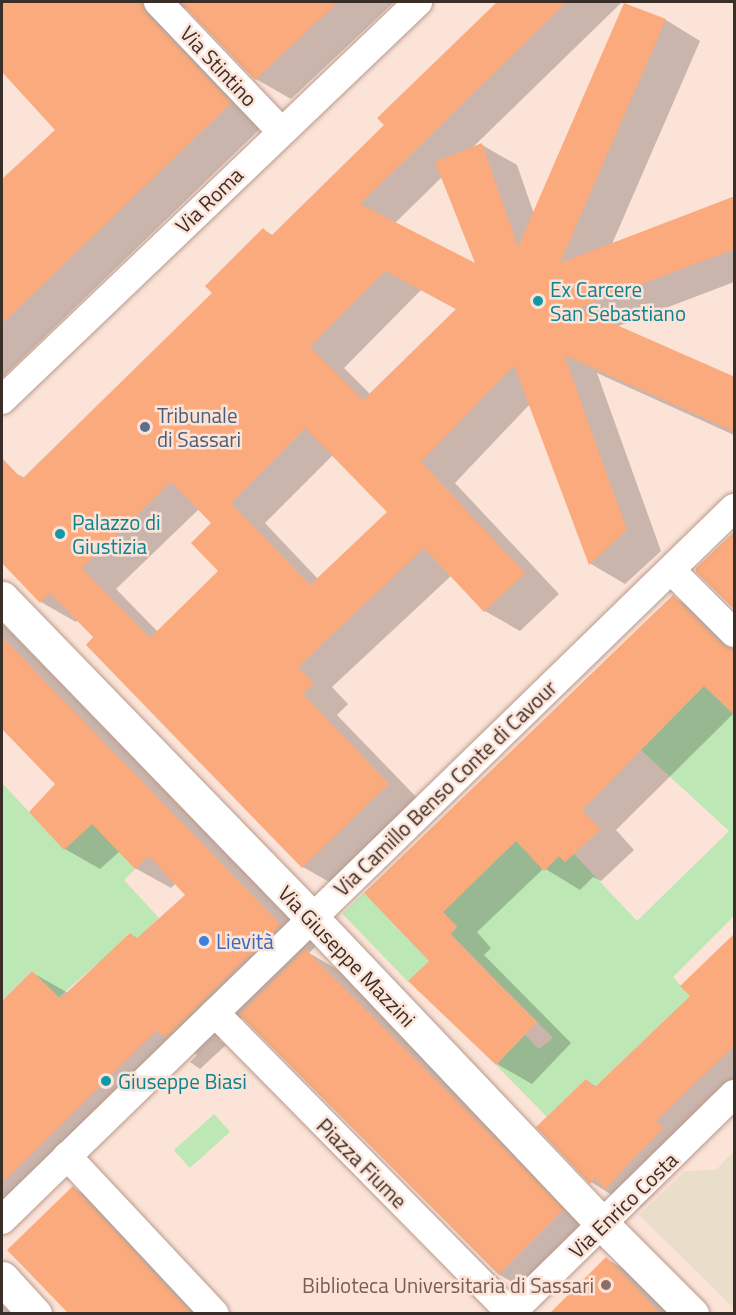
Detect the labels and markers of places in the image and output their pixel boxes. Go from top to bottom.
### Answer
place label: Ex Carcere San Sebastiano [550,276,686,326]
marker: Ex Carcere San Sebastiano [531,294,545,308]
place label: Tribunale di Sassari [157,402,241,452]
marker: Tribunale di Sassari [138,420,152,434]
place label: Palazzo di Giustizia [72,509,161,559]
marker: Palazzo di Giustizia [53,527,67,541]
place label: Lievità [216,928,274,954]
marker: Lievità [197,934,211,948]
place label: Giuseppe Biasi [118,1068,247,1094]
marker: Giuseppe Biasi [99,1074,113,1088]
place label: Biblioteca Universitaria di Sassari [302,1272,594,1298]
marker: Biblioteca Universitaria di Sassari [599,1278,613,1292]

